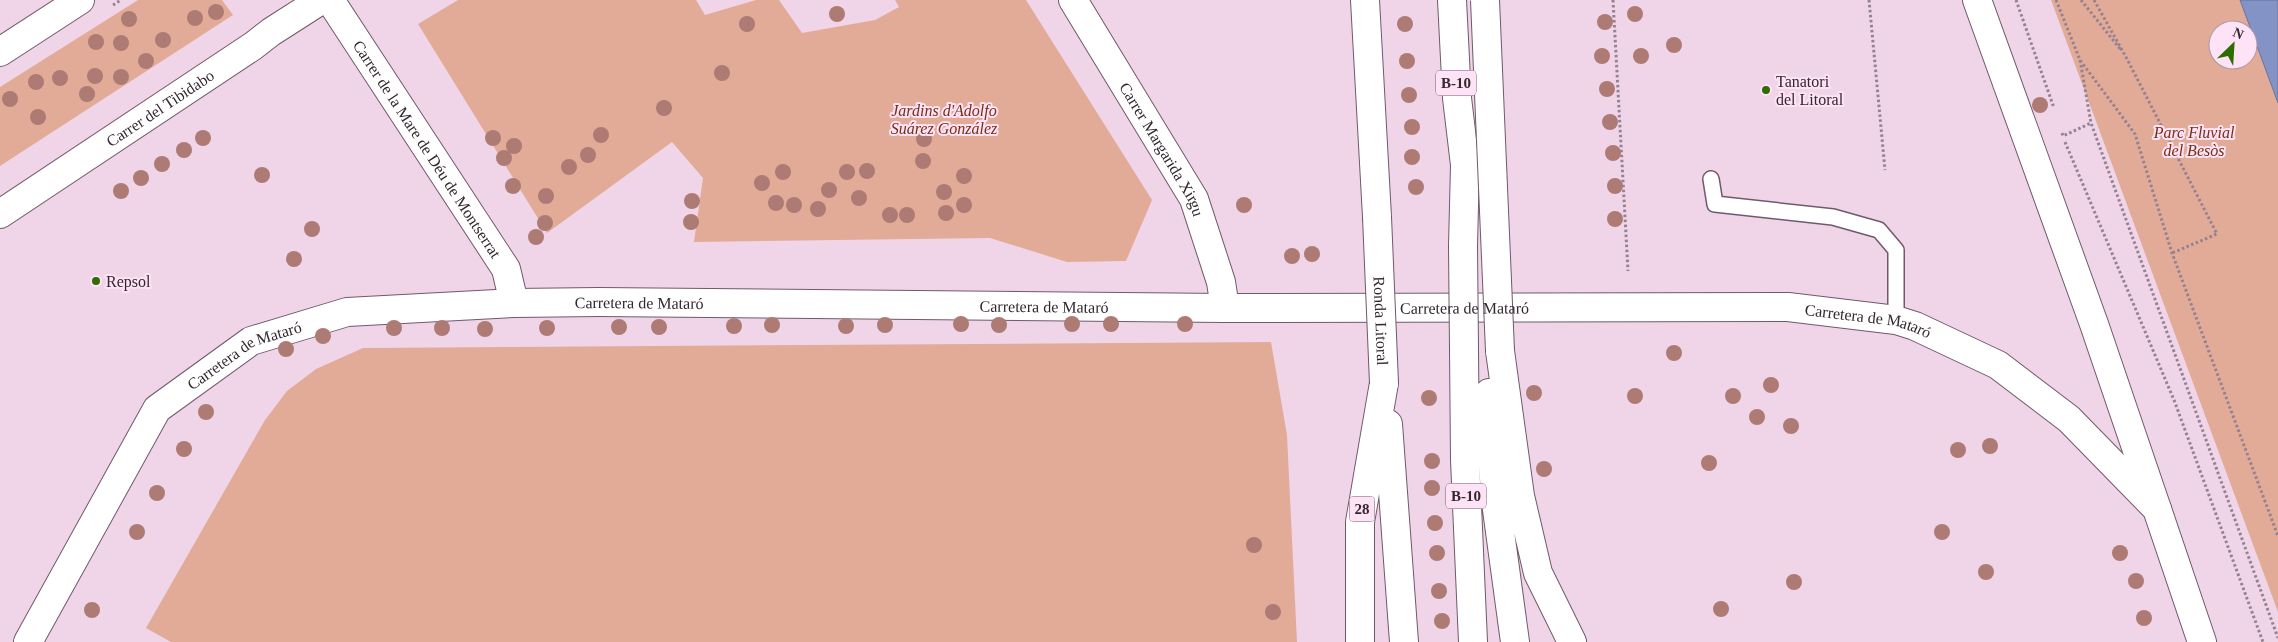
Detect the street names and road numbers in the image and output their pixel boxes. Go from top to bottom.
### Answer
street label: Carrer de la Mare de Déu de Montserrat [350,37,505,261]
street label: Carrer del Tibidabo [103,66,217,150]
road number: B-10 [1436,70,1476,96]
street label: Carrer Margarida Xirgu [1117,79,1207,218]
street label: Ronda Litoral [1371,276,1392,366]
street label: Carretera de Mataró [575,293,704,312]
street label: Carretera de Mataró [980,297,1109,315]
street label: Carretera de Mataró [1400,299,1529,316]
street label: Carretera de Mataró [1804,301,1934,341]
street label: Carretera de Mataró [184,318,303,393]
road number: B-10 [1446,484,1486,508]
road number: 28 [1350,496,1374,522]

